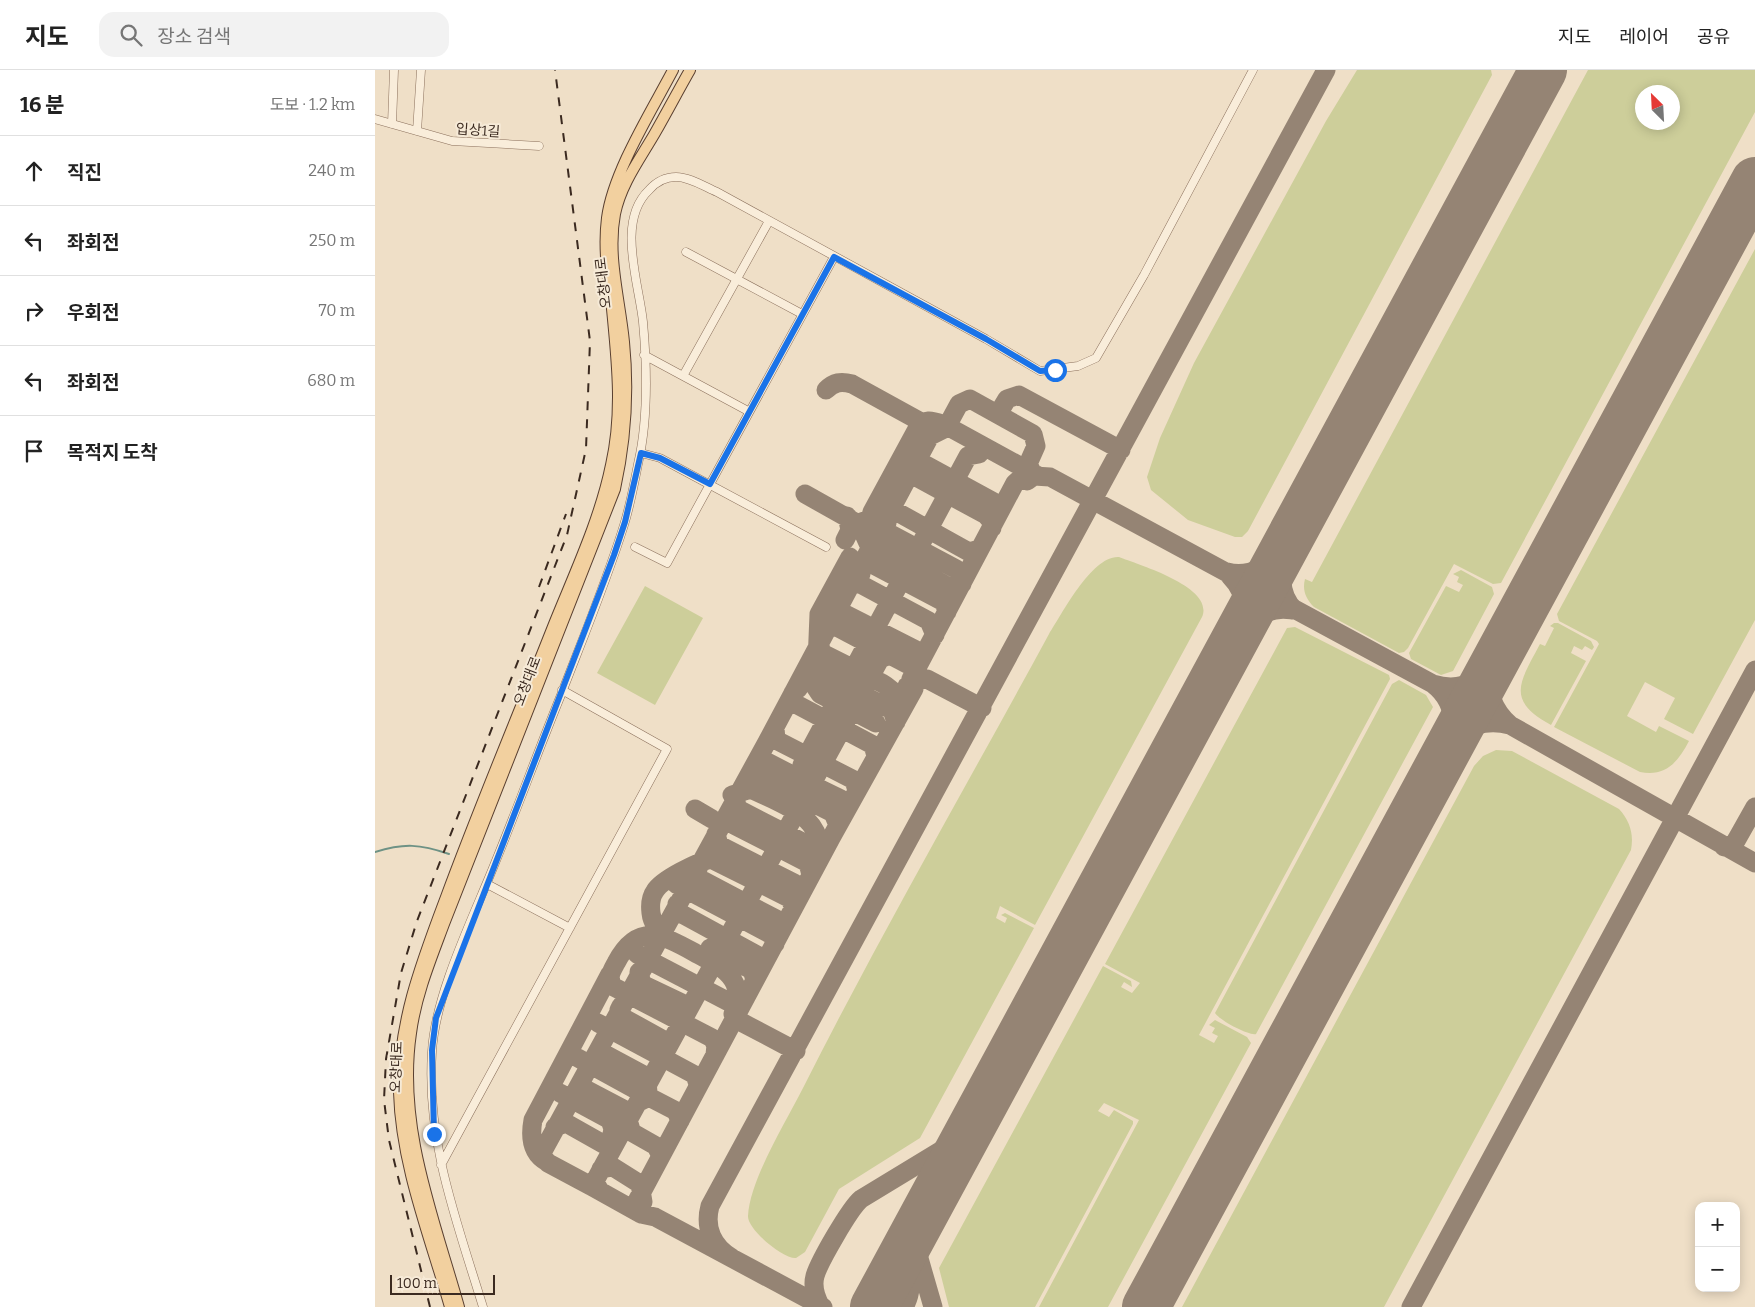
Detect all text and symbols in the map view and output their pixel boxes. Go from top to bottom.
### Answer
search box [99,12,449,57]
icon: search [117,21,145,49]
text: 지도 [25,23,69,51]
text: 장소 검색 [157,25,231,48]
text: 지도 [1558,26,1591,48]
text: 레이어 [1619,26,1669,48]
text: 공유 [1697,26,1730,48]
north arrow [1635,85,1680,130]
text: 16 분 [20,92,65,118]
text: 도보 · 1.2 km [270,95,355,114]
street label: 입상1길 [455,120,501,141]
icon: ahead [20,157,48,185]
text: 직진 [67,161,102,184]
text: 240 m [308,161,355,180]
icon: left [20,227,48,255]
text: 좌회전 [67,231,119,254]
text: 250 m [309,231,355,250]
street label: 오창대로 [592,256,615,310]
icon: right [20,297,48,325]
text: 우회전 [67,301,119,324]
text: 70 m [319,301,355,320]
route start [1044,359,1067,382]
icon: left [20,367,48,395]
text: 좌회전 [67,371,119,394]
text: 680 m [307,371,355,390]
icon: arrive [20,437,48,465]
text: 목적지 도착 [67,441,158,464]
street label: 오창대로 [510,654,545,708]
street label: 오창대로 [387,1041,406,1093]
route end [423,1123,446,1146]
map controls [1695,1202,1740,1292]
button: + [1695,1202,1740,1247]
button: − [1695,1247,1740,1292]
scale bar [390,1272,495,1295]
text: 100 m [397,1275,437,1292]

